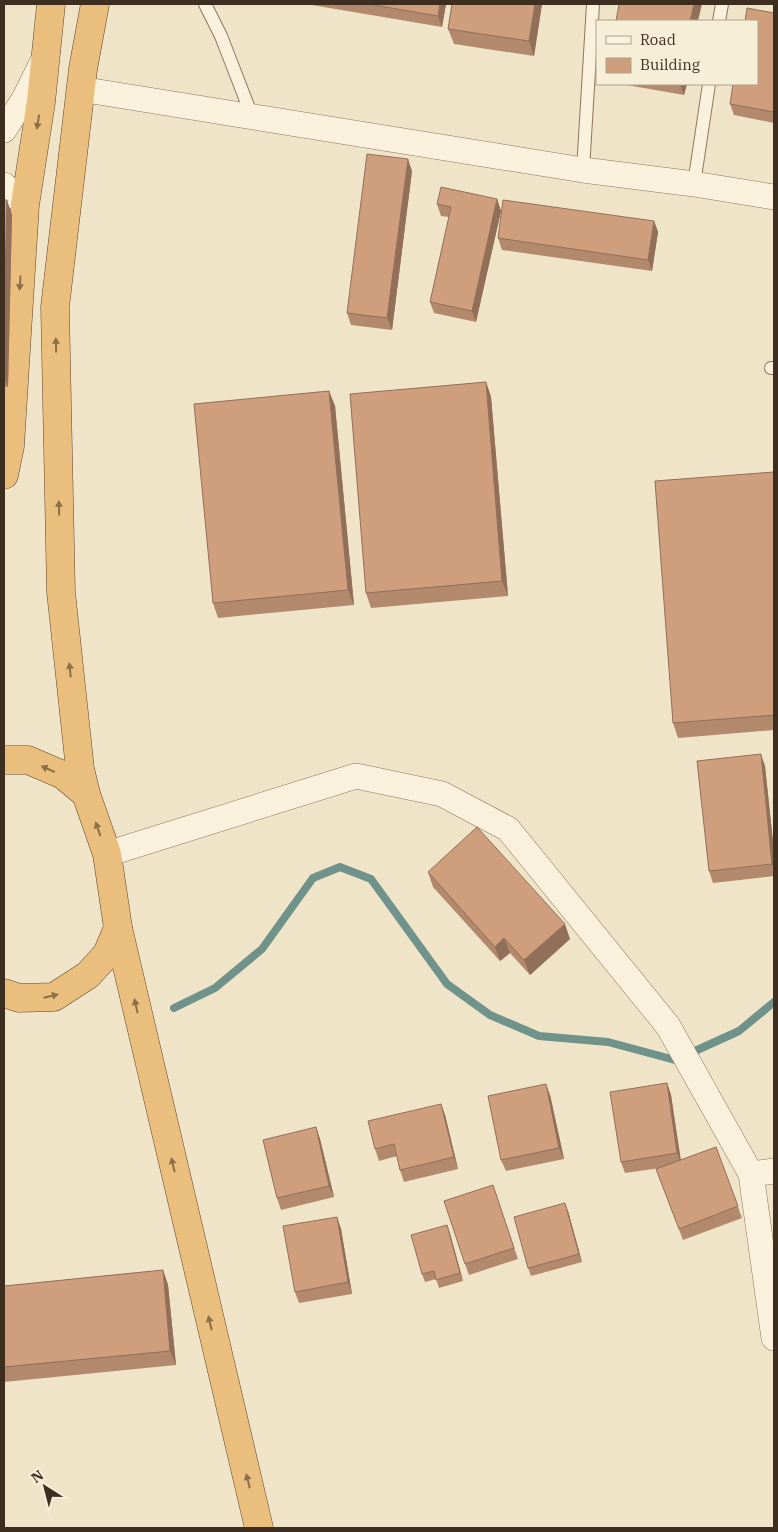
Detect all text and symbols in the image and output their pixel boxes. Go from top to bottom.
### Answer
legend [596,20,758,85]
text: Road [640,30,676,49]
text: Building [640,55,700,74]
one-way arrow [34,114,42,130]
one-way arrow [16,275,24,291]
one-way arrow [52,337,60,353]
one-way arrow [55,499,63,515]
one-way arrow [66,661,74,677]
one-way arrow [41,764,55,772]
one-way arrow [94,821,102,836]
one-way arrow [43,991,59,999]
one-way arrow [132,999,140,1014]
one-way arrow [169,1157,177,1172]
one-way arrow [206,1315,214,1330]
north arrow [20,1462,70,1512]
text: N [28,1466,47,1487]
one-way arrow [244,1473,252,1488]

